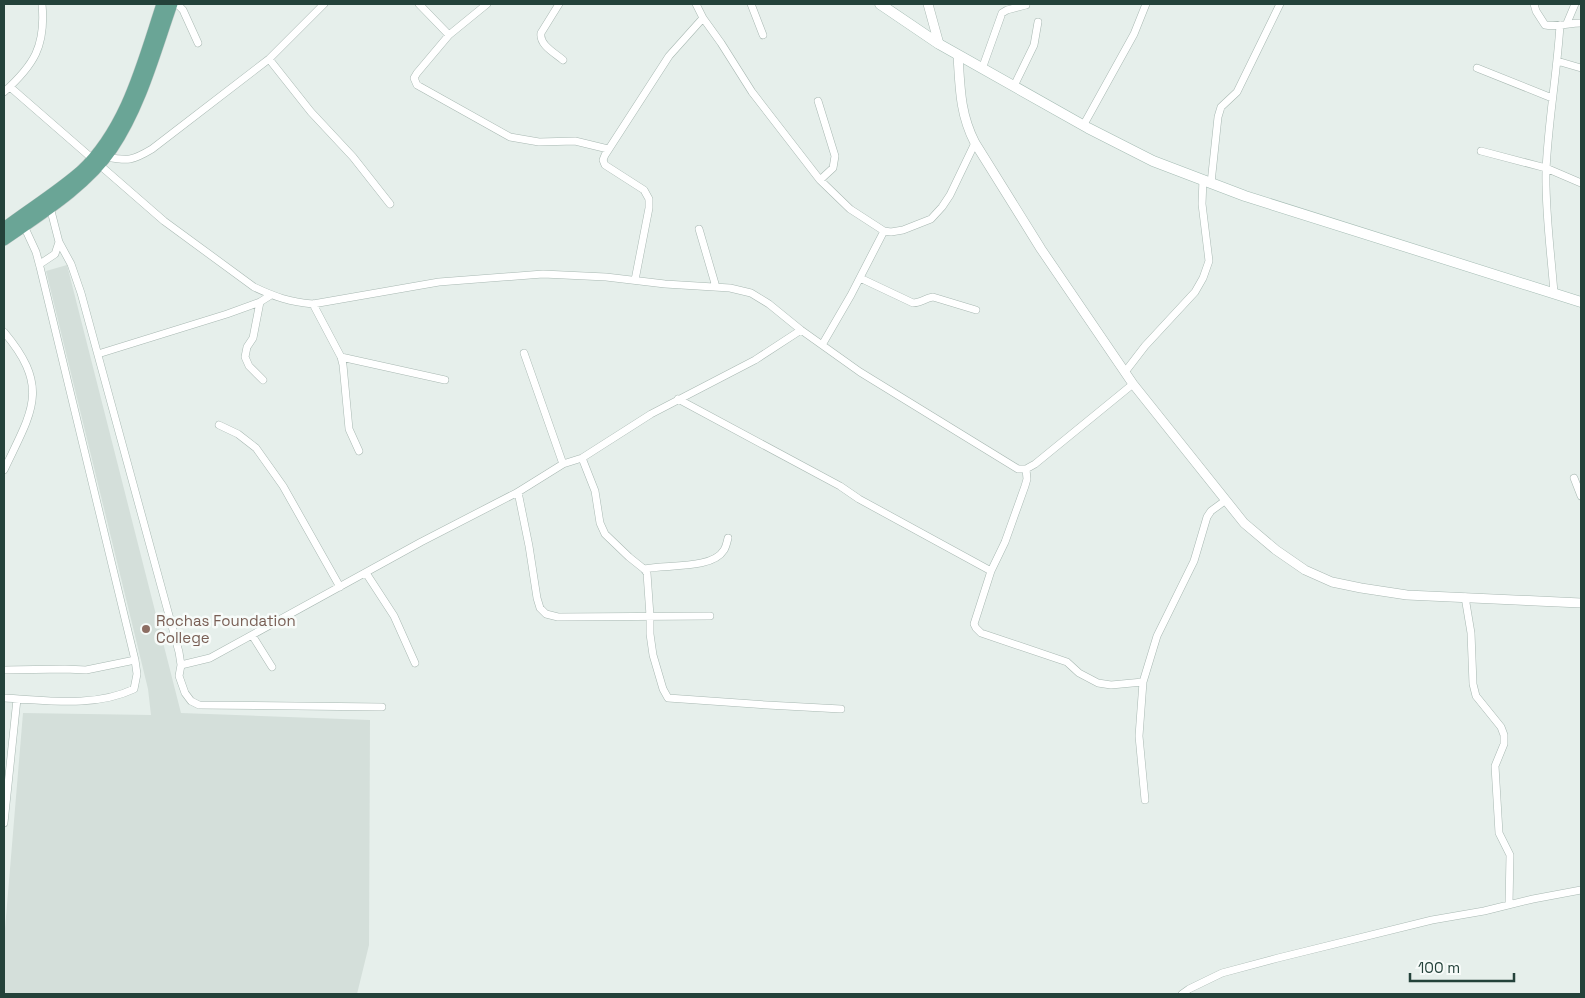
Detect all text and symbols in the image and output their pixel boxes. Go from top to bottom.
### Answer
place label: Rochas Foundation College [156,611,296,647]
marker: Rochas Foundation College [140,623,152,635]
scale bar [1410,950,1514,982]
text: 100 m [1418,958,1460,977]

